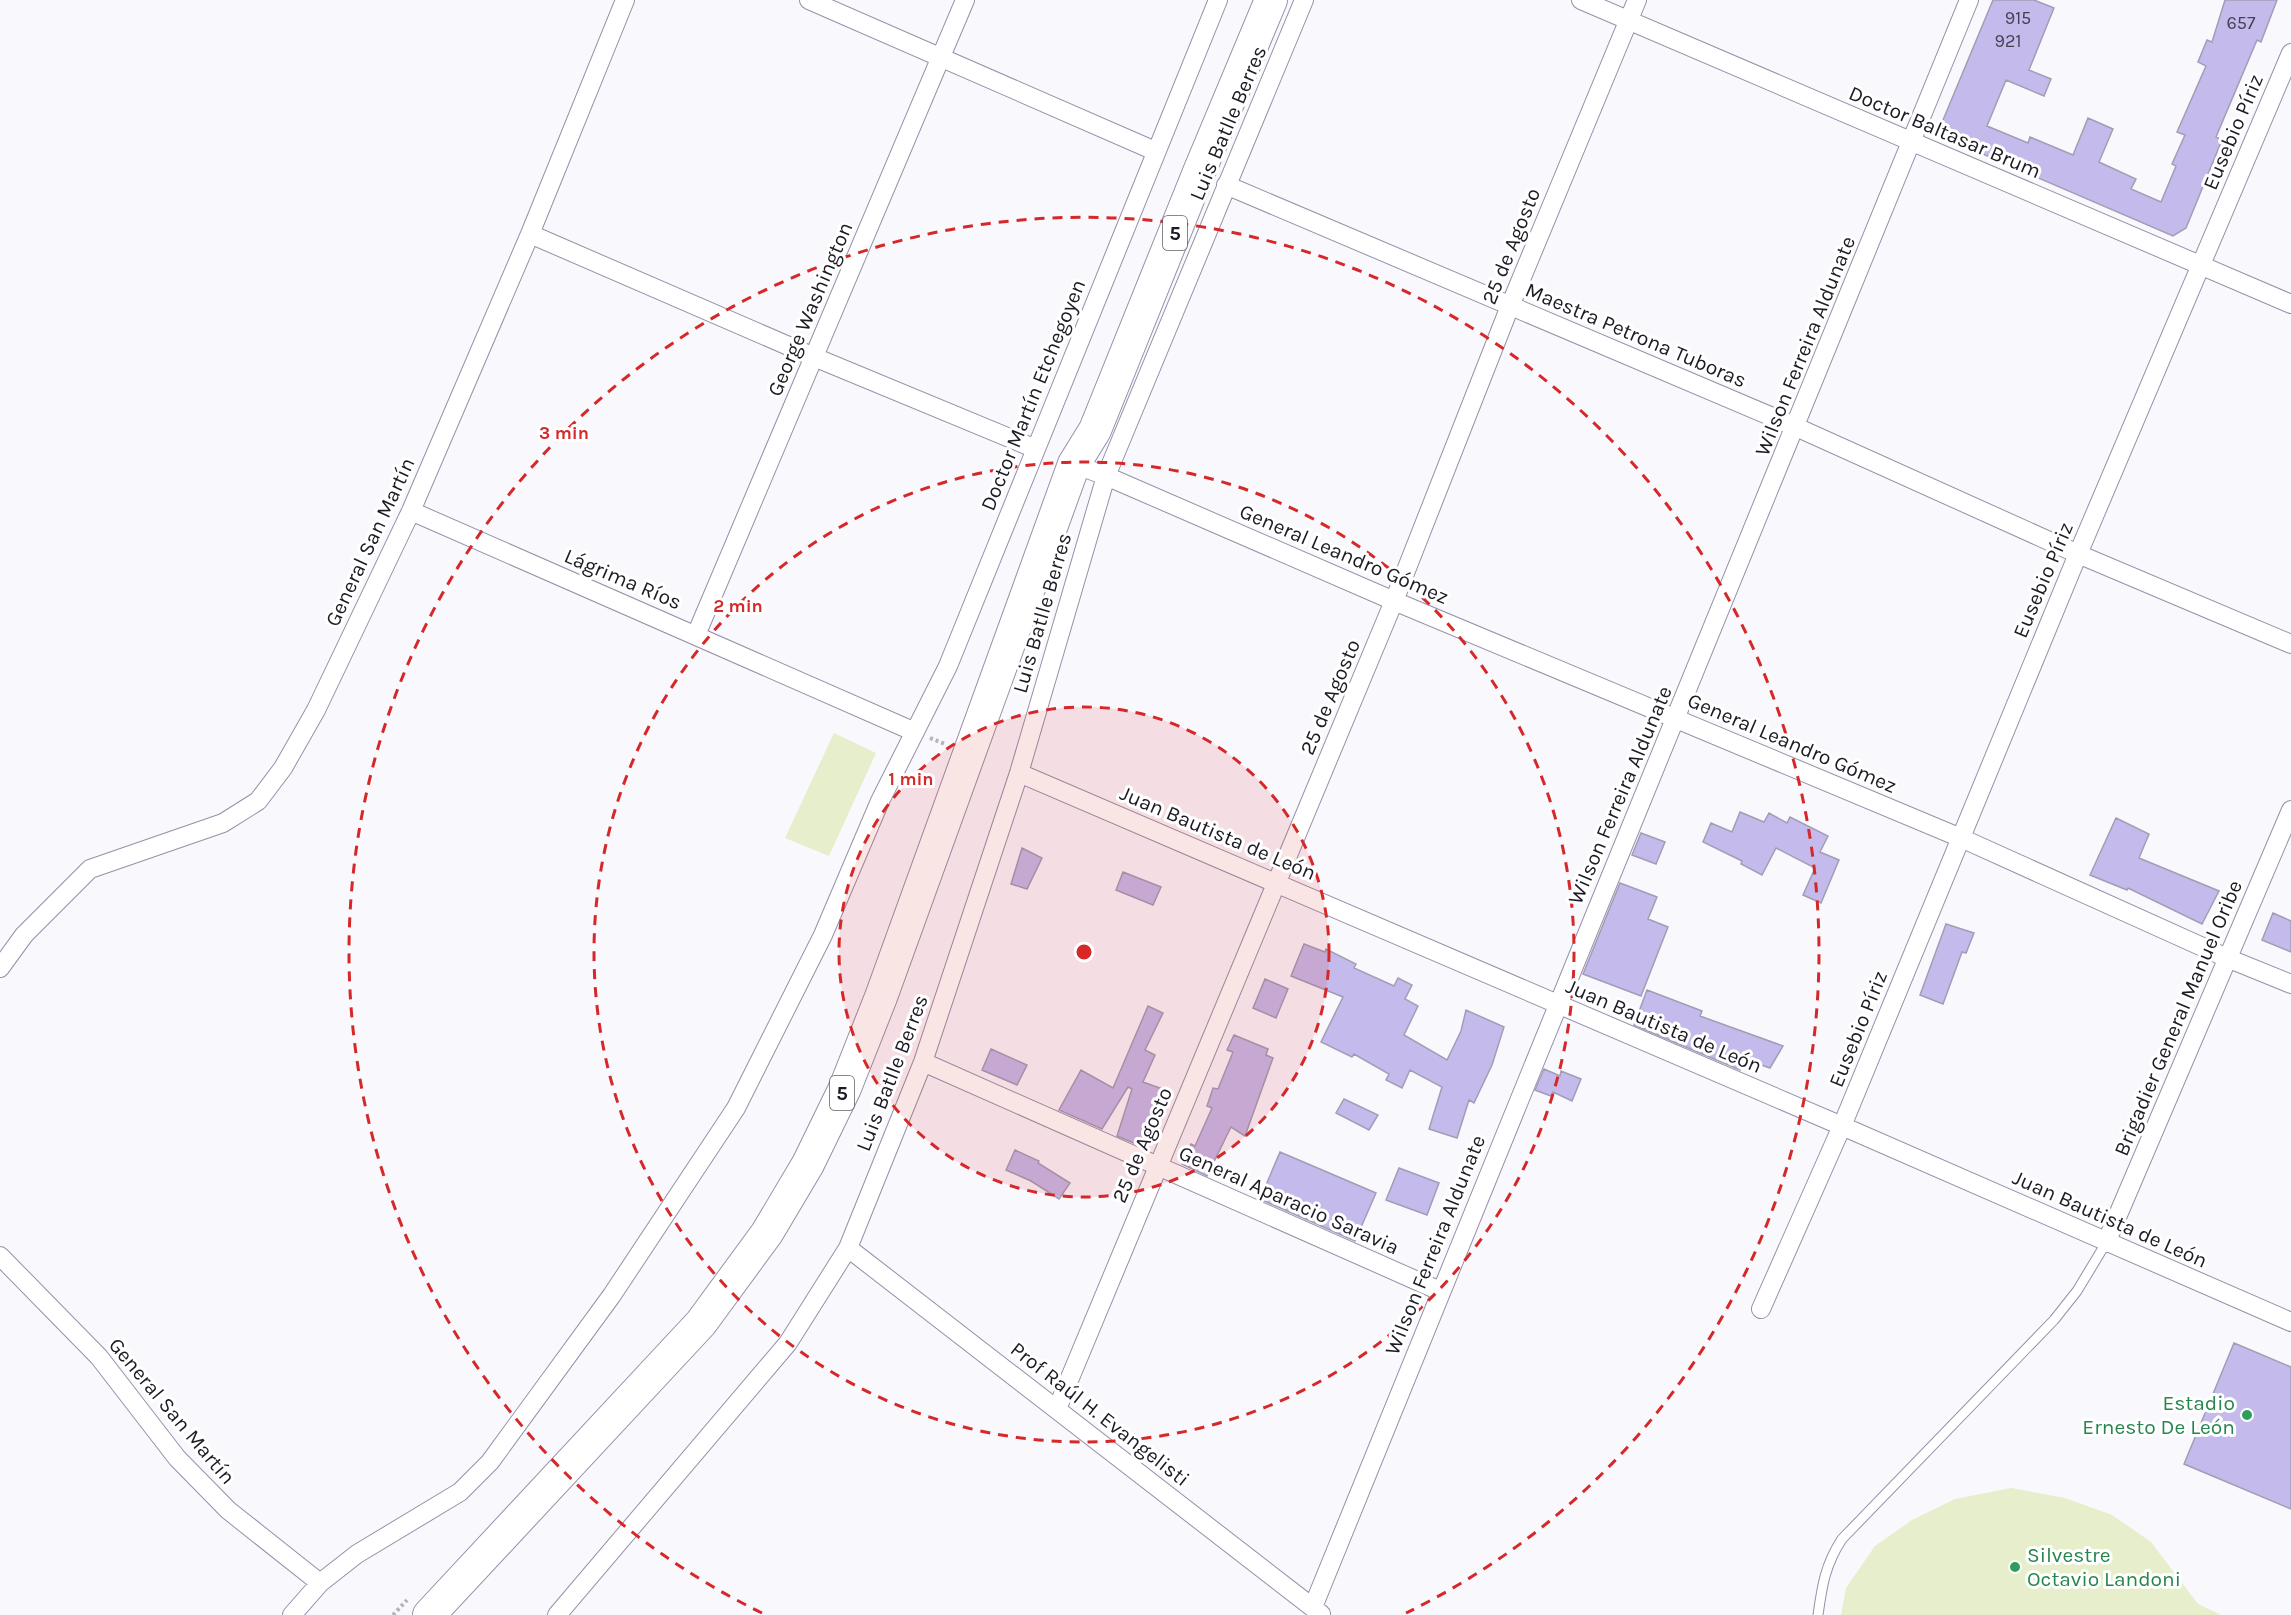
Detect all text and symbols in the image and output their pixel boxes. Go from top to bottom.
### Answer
house number: 915 [2005,7,2031,29]
house number: 657 [2227,12,2256,34]
house number: 921 [1995,30,2021,52]
street label: Luis Batlle Berres [1185,42,1271,204]
street label: Eusebio Píriz [2198,71,2268,193]
street label: Doctor Baltasar Brum [1845,81,2045,183]
street label: 25 de Agosto [1477,184,1545,308]
road number: 5 [1163,216,1187,250]
street label: George Washington [762,218,858,400]
street label: Wilson Ferreira Aldunate [1750,233,1860,459]
street label: Doctor Martín Etchegoyen [976,276,1090,514]
street label: Maestra Petrona Tuboras [1522,278,1750,392]
text: 3 min [539,422,589,444]
street label: General San Martín [320,454,420,630]
street label: General Leandro Gómez [1236,499,1452,609]
street label: Eusebio Píriz [2008,519,2078,641]
street label: Luis Batlle Berres [1008,530,1076,696]
street label: Lágrima Ríos [561,544,685,614]
text: 2 min [713,595,763,617]
street label: 25 de Agosto [1295,636,1365,758]
street label: Wilson Ferreira Aldunate [1563,682,1677,908]
street label: General Leandro Gómez [1684,688,1900,798]
text: 1 min [888,768,934,790]
street label: Juan Bautista de León [1117,781,1319,885]
street label: Brigadier General Manuel Oribe [2109,877,2247,1159]
centre of rings [1074,942,1094,962]
street label: Eusebio Píriz [1824,967,1892,1091]
street label: Juan Bautista de León [1563,974,1765,1078]
street label: Luis Batlle Berres [851,991,933,1155]
road number: 5 [830,1076,854,1110]
street label: 25 de Agosto [1107,1084,1177,1206]
street label: Wilson Ferreira Aldunate [1380,1132,1490,1358]
street label: General Aparacio Saravia [1175,1141,1403,1259]
street label: Juan Bautista de León [2009,1165,2211,1273]
street label: General San Martín [104,1333,240,1489]
street label: Prof Raúl H. Evangelisti [1006,1337,1194,1491]
place label: Estadio Ernesto De León [2082,1391,2235,1439]
marker: Estadio Ernesto De León [2240,1408,2254,1422]
place label: Silvestre Octavio Landoni [2027,1543,2181,1591]
marker: Silvestre Octavio Landoni [2008,1560,2022,1574]

